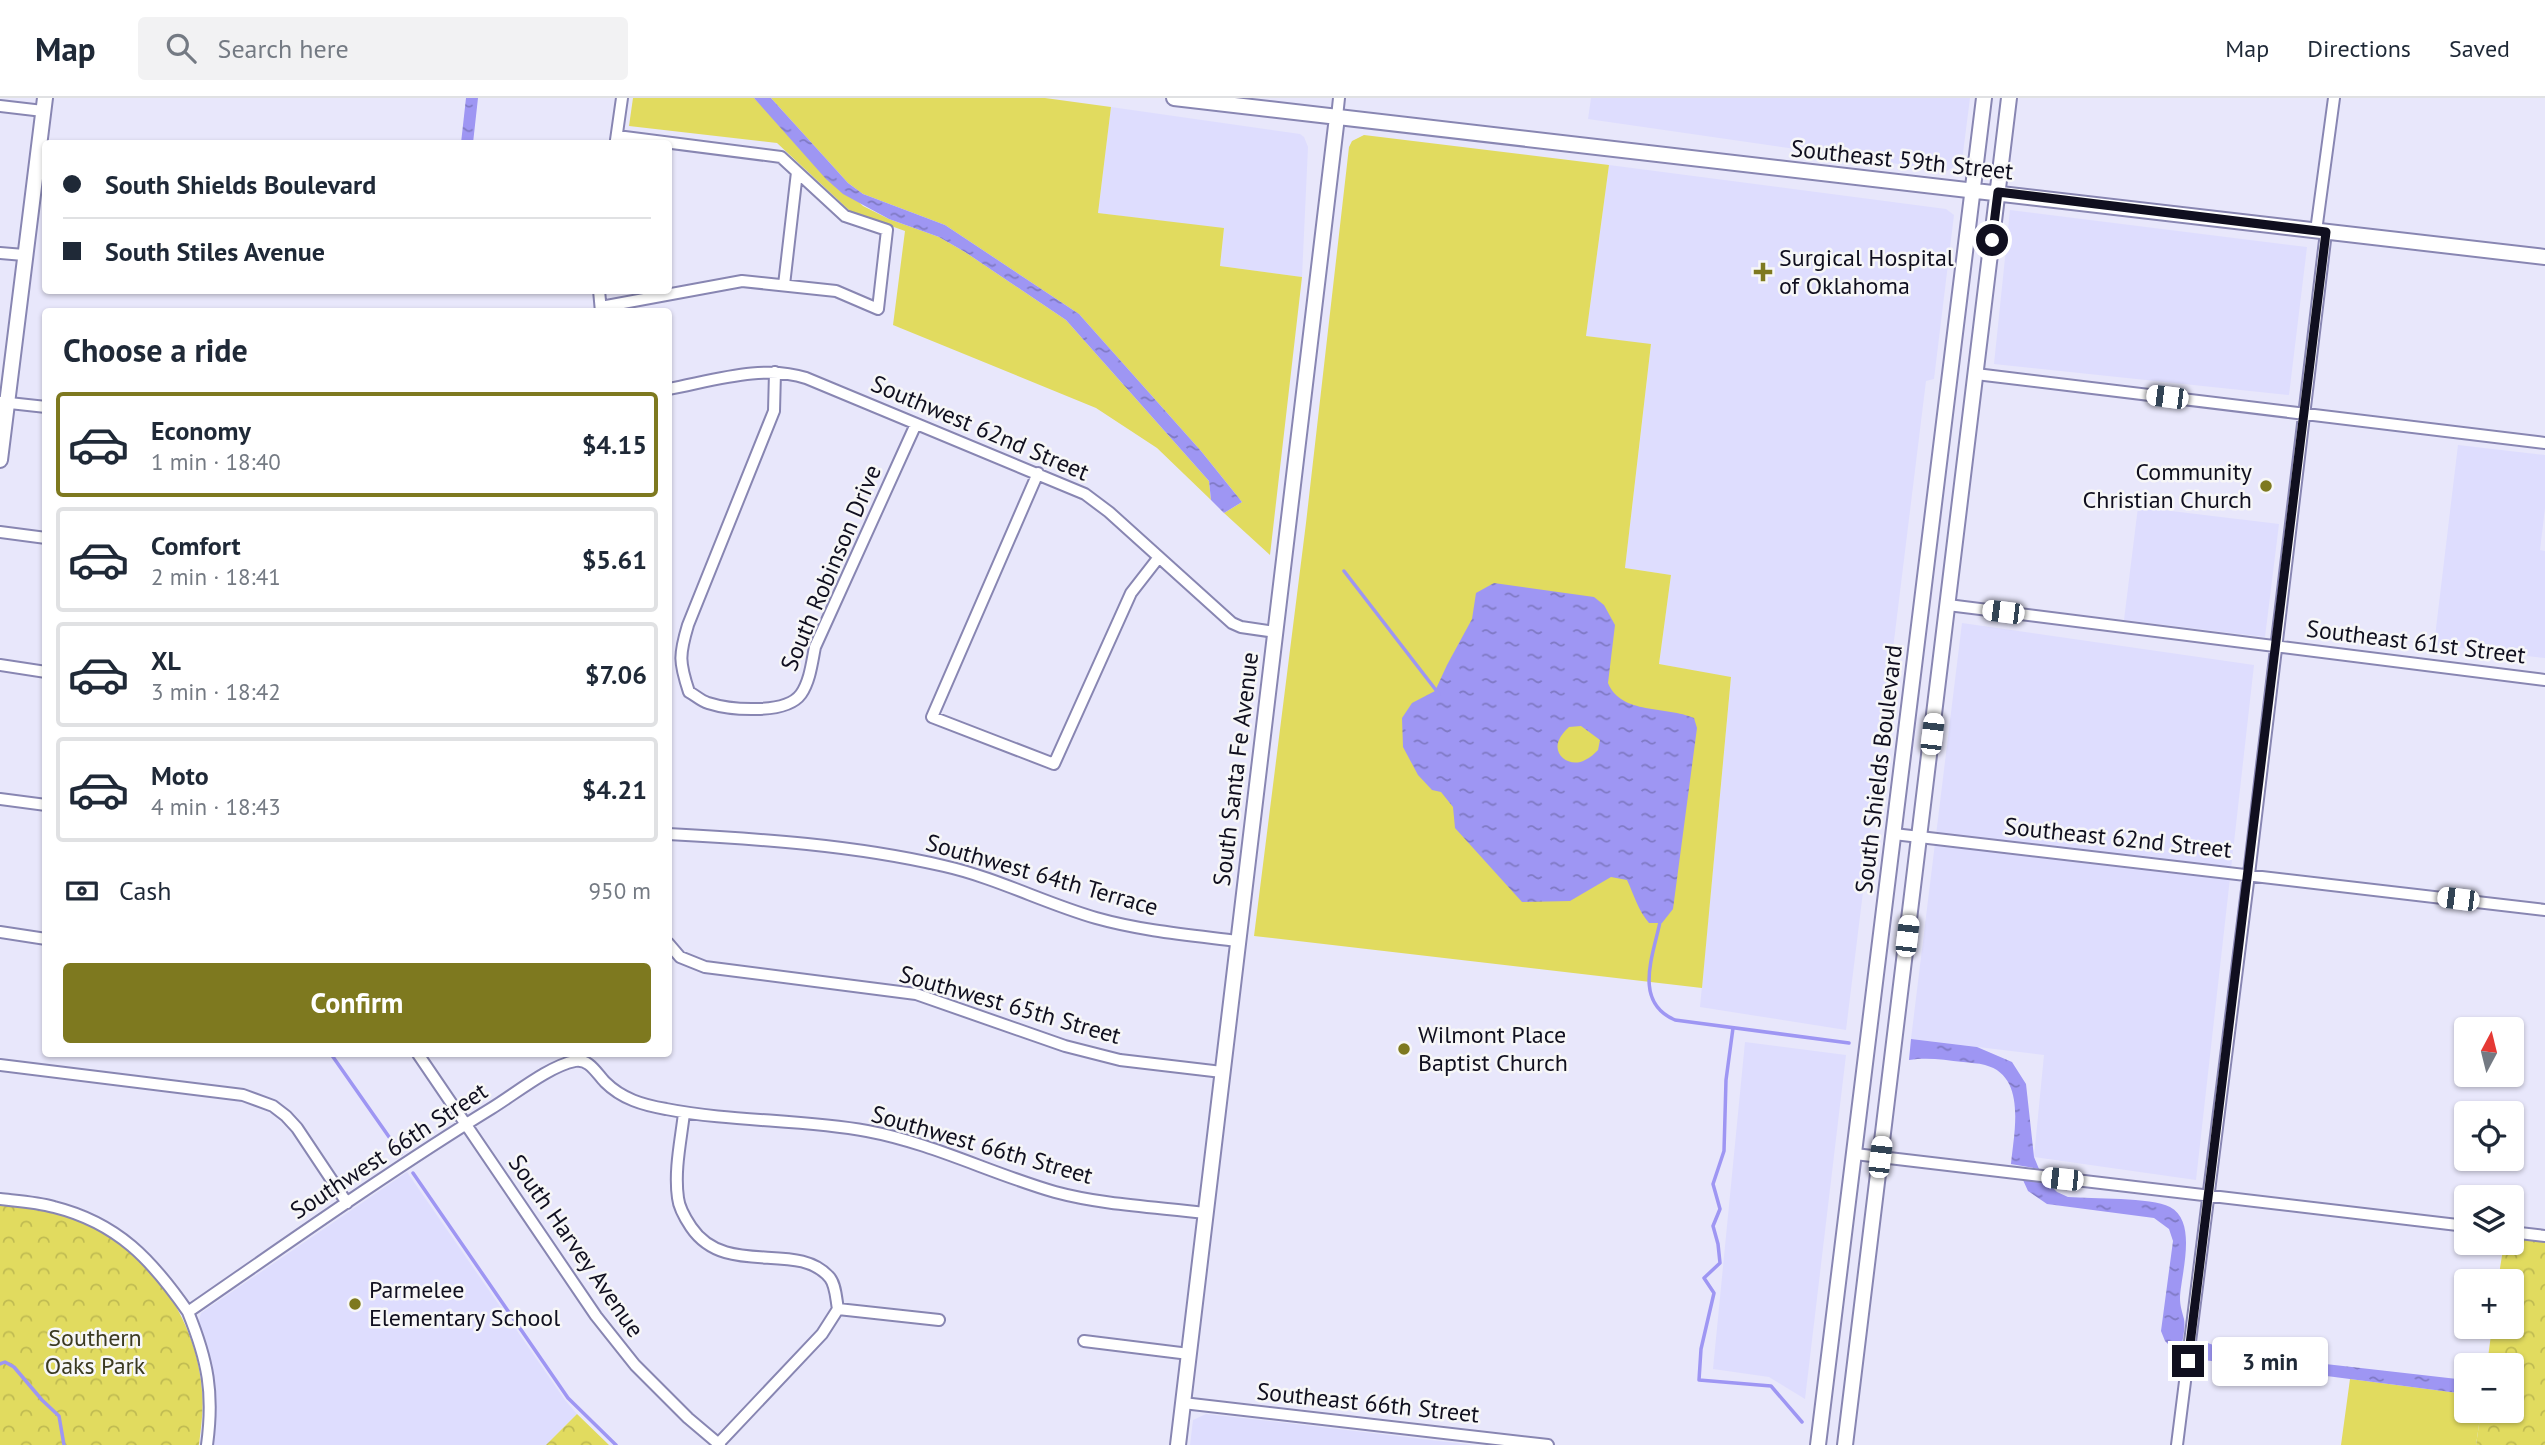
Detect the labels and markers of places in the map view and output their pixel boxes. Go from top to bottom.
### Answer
place label: Surgical Hospital of Oklahoma [1779,242,1954,301]
marker: Surgical Hospital of Oklahoma [1753,262,1773,282]
place label: Community Christian Church [2083,456,2252,515]
marker: Community Christian Church [2258,478,2274,494]
place label: Wilmont Place Baptist Church [1418,1019,1568,1078]
marker: Wilmont Place Baptist Church [1396,1041,1412,1057]
place label: Parmelee Elementary School [369,1274,560,1333]
marker: Parmelee Elementary School [347,1296,363,1312]

